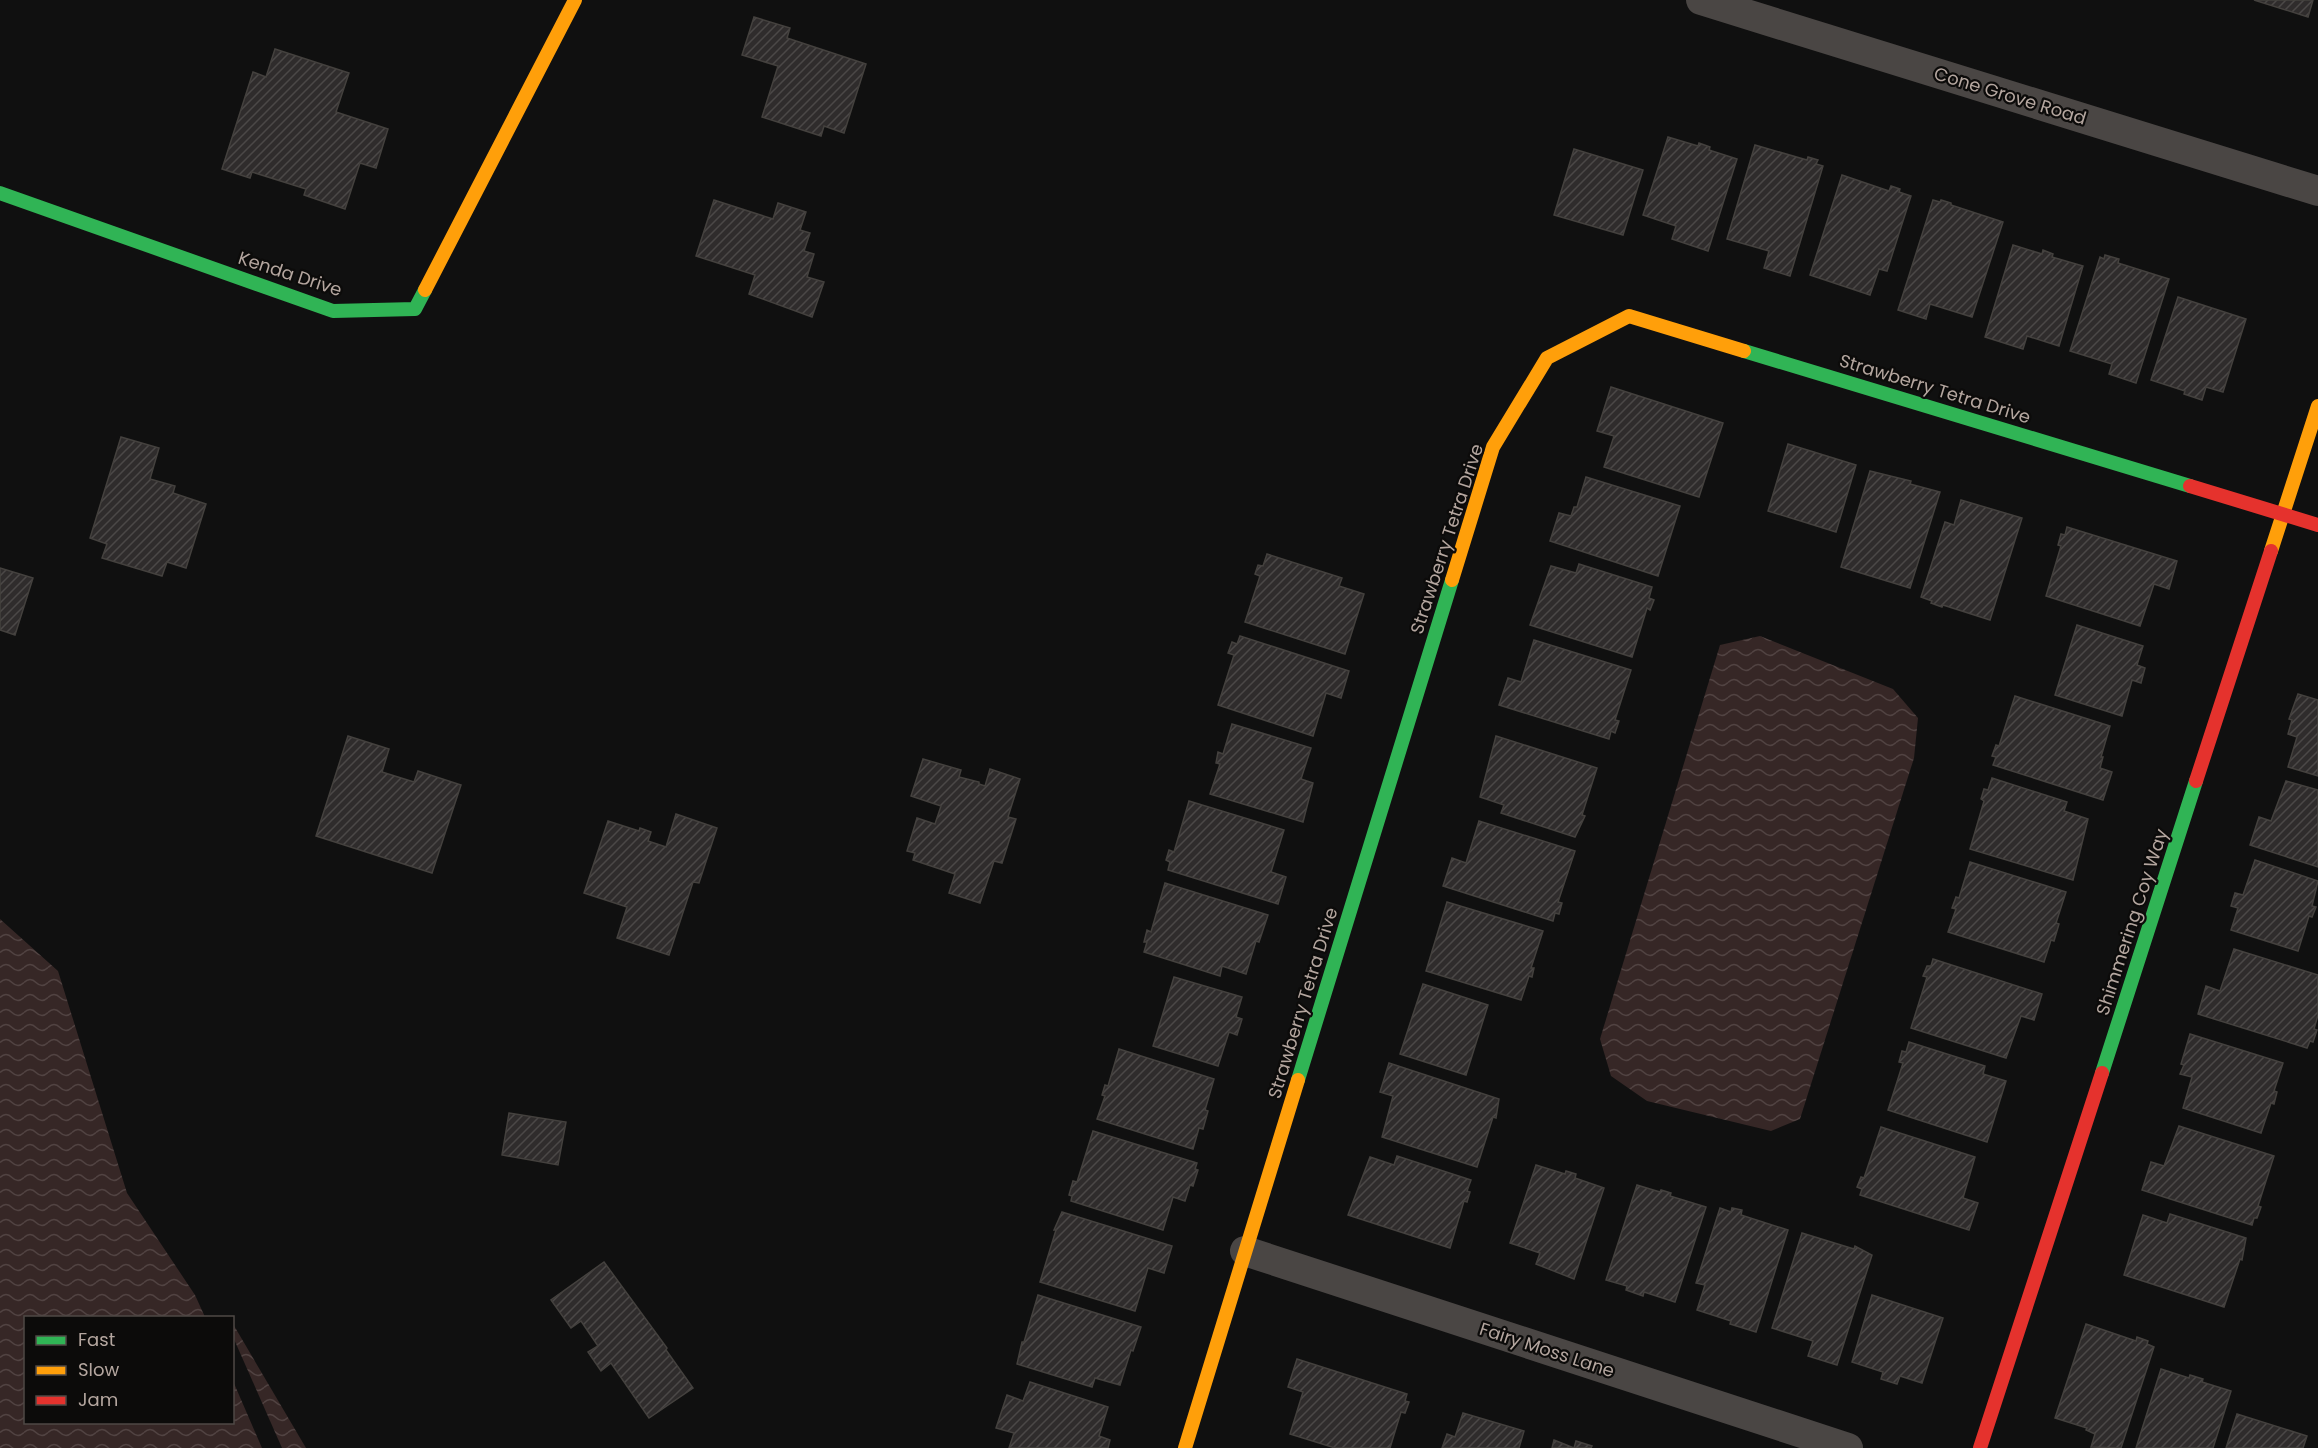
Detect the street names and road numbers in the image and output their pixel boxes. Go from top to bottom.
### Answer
street label: Cone Grove Road [1931,60,2089,131]
street label: Kenda Drive [235,245,345,302]
street label: Strawberry Tetra Drive [1836,348,2034,430]
street label: Strawberry Tetra Drive [1404,440,1489,637]
street label: Shimmering Coy Way [2090,825,2173,1018]
street label: Strawberry Tetra Drive [1262,904,1344,1102]
street label: Fairy Moss Lane [1476,1316,1618,1383]

